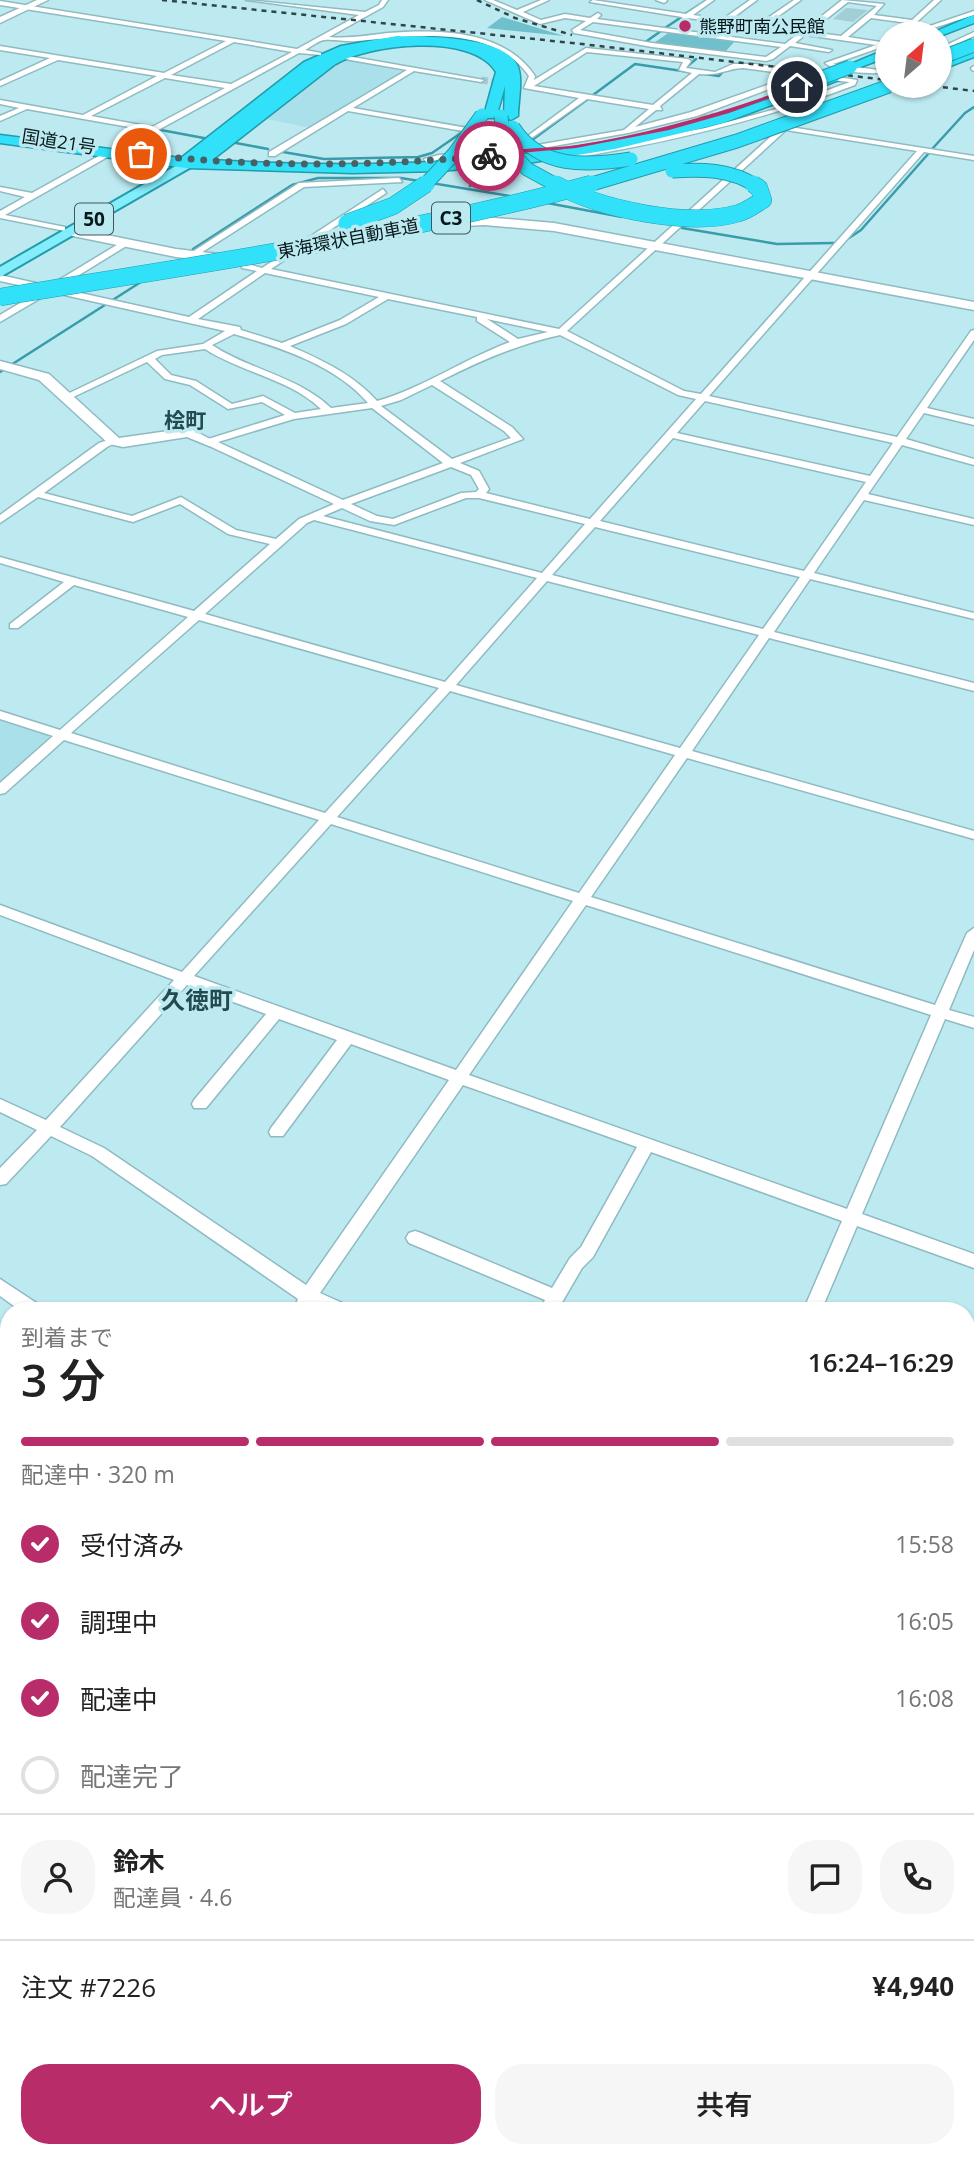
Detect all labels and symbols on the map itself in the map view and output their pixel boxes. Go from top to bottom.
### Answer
place label: 熊野町南公民館 [699,14,825,38]
marker: 熊野町南公民館 [677,18,693,34]
north arrow [875,21,952,98]
pin [767,57,827,117]
courier [454,121,524,191]
street label: 国道21号 [20,123,98,159]
pin [111,124,171,184]
road number: C3 [432,202,470,233]
road number: 50 [75,204,113,234]
street label: 東海環状自動車道 [275,212,421,264]
district label: 桧町 [164,406,206,434]
district label: 久徳町 [161,983,233,1016]

